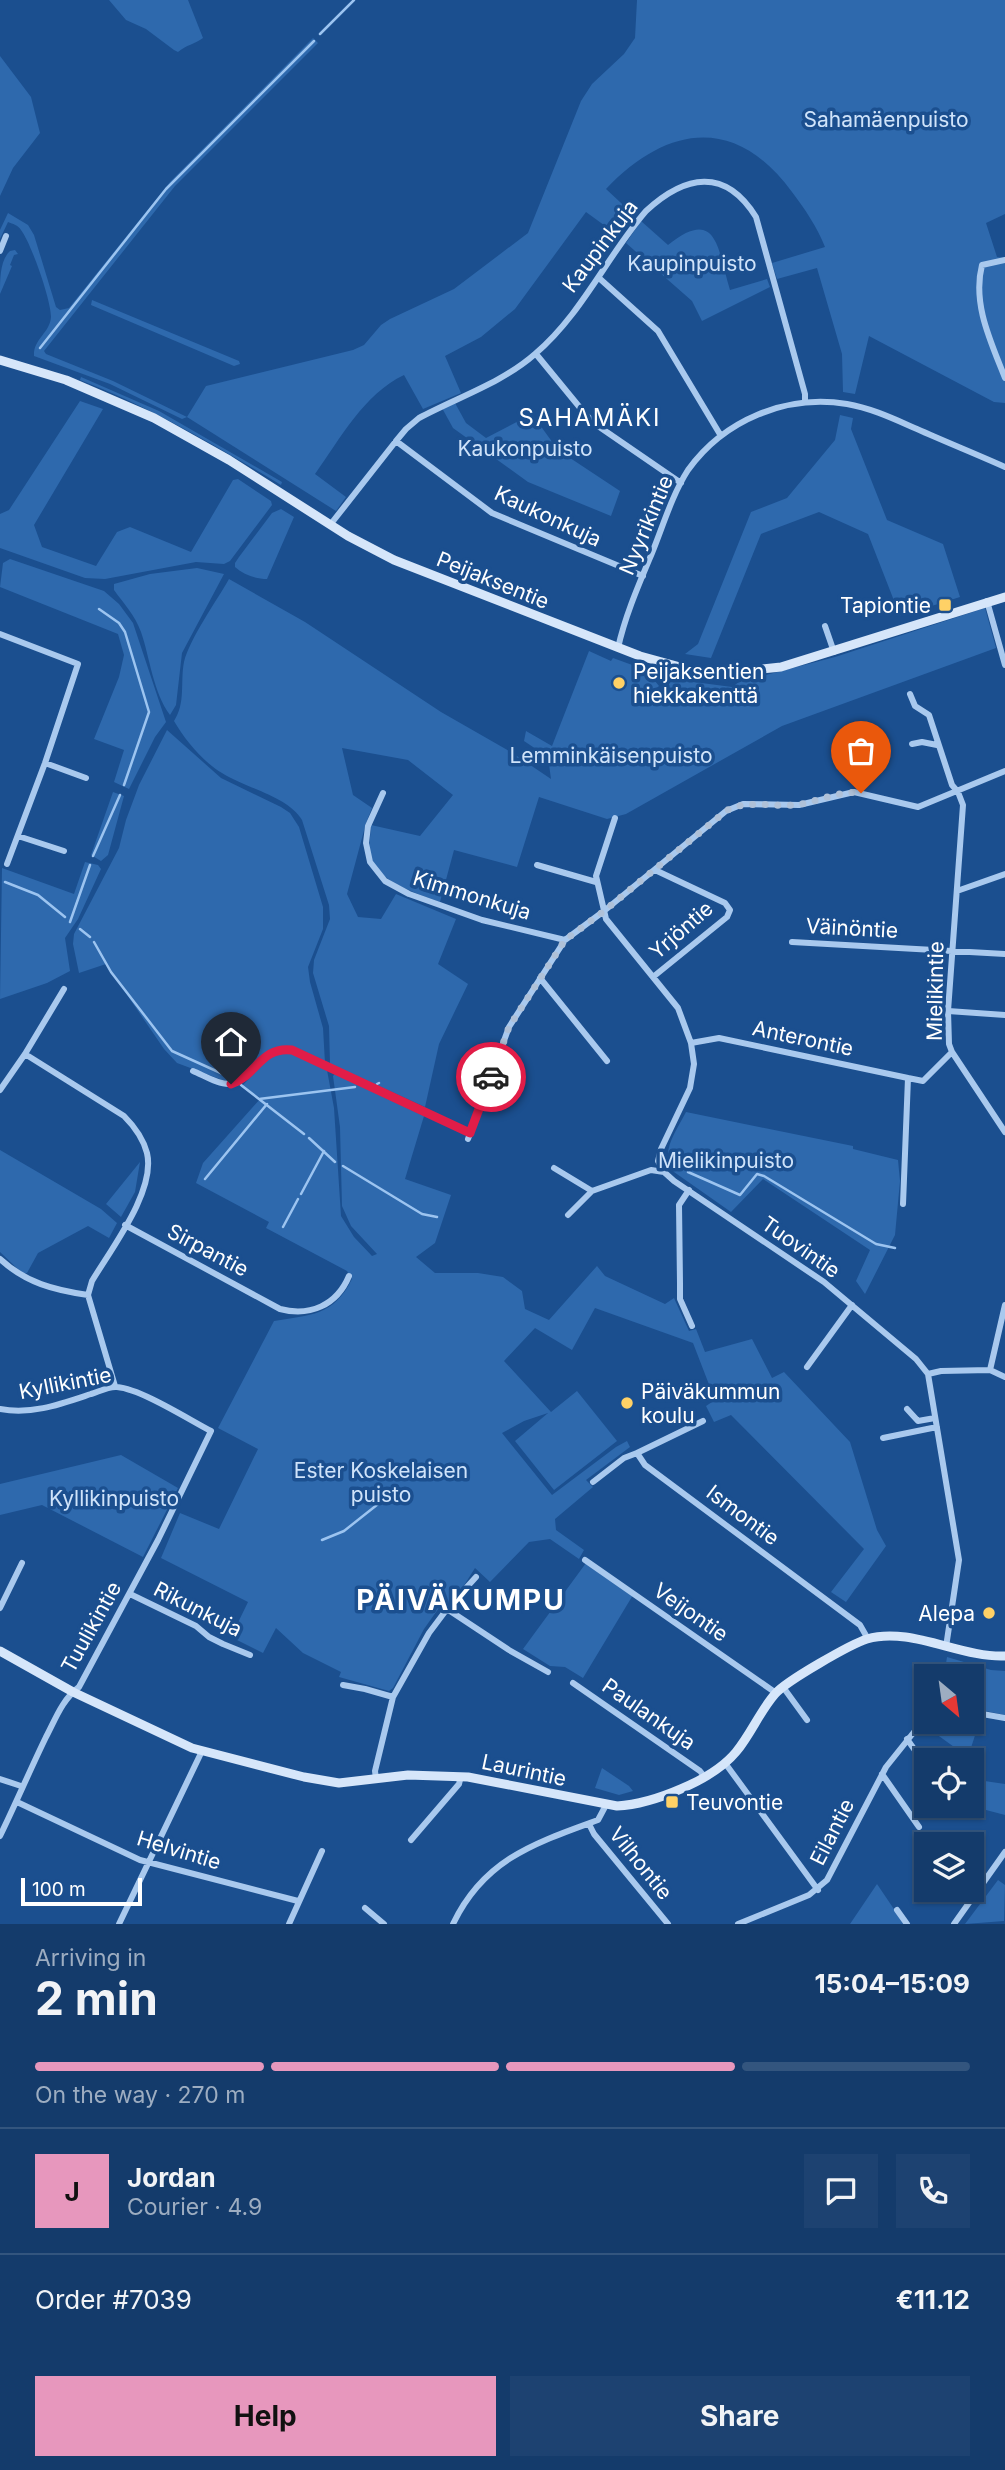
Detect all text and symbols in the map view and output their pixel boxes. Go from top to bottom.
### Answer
park label: Sahamäenpuisto [803,107,969,132]
street label: Kaupinkuja [557,195,643,297]
park label: Kaupinpuisto [627,251,757,276]
district label: SAHAMÄKI [518,403,662,432]
park label: Kaukonpuisto [457,436,593,461]
street label: Nyyrikintie [614,471,678,579]
street label: Kaukonkuja [491,480,605,552]
street label: Peijaksentie [433,546,553,614]
place label: Tapiontie [840,593,931,618]
marker: Tapiontie [937,597,953,613]
place label: Peijaksentien hiekkakenttä [633,659,764,708]
marker: Peijaksentien hiekkakenttä [611,675,627,691]
pin [831,721,891,793]
icon: bag [842,732,880,770]
park label: Lemminkäisenpuisto [509,743,713,768]
street label: Kimmonkuja [410,865,534,925]
street label: Yrjöntie [644,896,718,964]
street label: Väinöntie [805,913,899,943]
street label: Mielikintie [922,941,948,1041]
pin [201,1012,261,1084]
street label: Anterontie [750,1015,856,1061]
icon: home [212,1023,250,1061]
courier [456,1042,526,1112]
icon: car [472,1058,510,1096]
park label: Mielikinpuisto [658,1148,794,1173]
street label: Tuovintie [757,1211,845,1283]
street label: Sirpantie [163,1218,253,1282]
street label: Kyllikintie [17,1362,113,1404]
place label: Päiväkummun koulu [641,1379,780,1428]
marker: Päiväkummun koulu [619,1395,635,1411]
park label: Ester Koskelaisen puisto [294,1458,468,1507]
street label: Ismontie [702,1480,784,1550]
park label: Kyllikinpuisto [49,1486,179,1511]
street label: Rikunkuja [150,1576,246,1642]
street label: Tuulikintie [56,1577,126,1677]
street label: Veijontie [649,1577,733,1647]
district label: PÄIVÄKUMPU [356,1583,566,1617]
place label: Alepa [918,1601,975,1626]
marker: Alepa [981,1605,997,1621]
north arrow [914,1664,984,1734]
map controls [914,1664,984,1902]
street label: Paulankuja [598,1673,700,1755]
button: locate [914,1748,984,1818]
street label: Laurintie [479,1749,569,1791]
place label: Teuvontie [686,1790,783,1815]
marker: Teuvontie [664,1794,680,1810]
street label: Eilantie [805,1795,859,1869]
street label: Vilhontie [604,1822,678,1904]
street label: Helvintie [134,1825,224,1875]
button: layers [914,1832,984,1902]
scale bar [21,1875,142,1907]
text: 100 m [32,1878,86,1901]
text: Arriving in [35,1944,146,1972]
text: 15:04–15:09 [814,1968,970,1999]
text: 2 min [35,1970,158,2026]
text: On the way · 270 m [35,2081,245,2109]
button: chat [804,2154,878,2228]
button: phone [896,2154,970,2228]
text: Jordan [127,2162,216,2193]
text: J [64,2176,80,2207]
text: Courier · 4.9 [127,2193,262,2221]
text: Order #7039 [35,2284,192,2315]
text: €11.12 [896,2284,970,2315]
button: Help [35,2376,496,2456]
button: Share [510,2376,970,2456]

